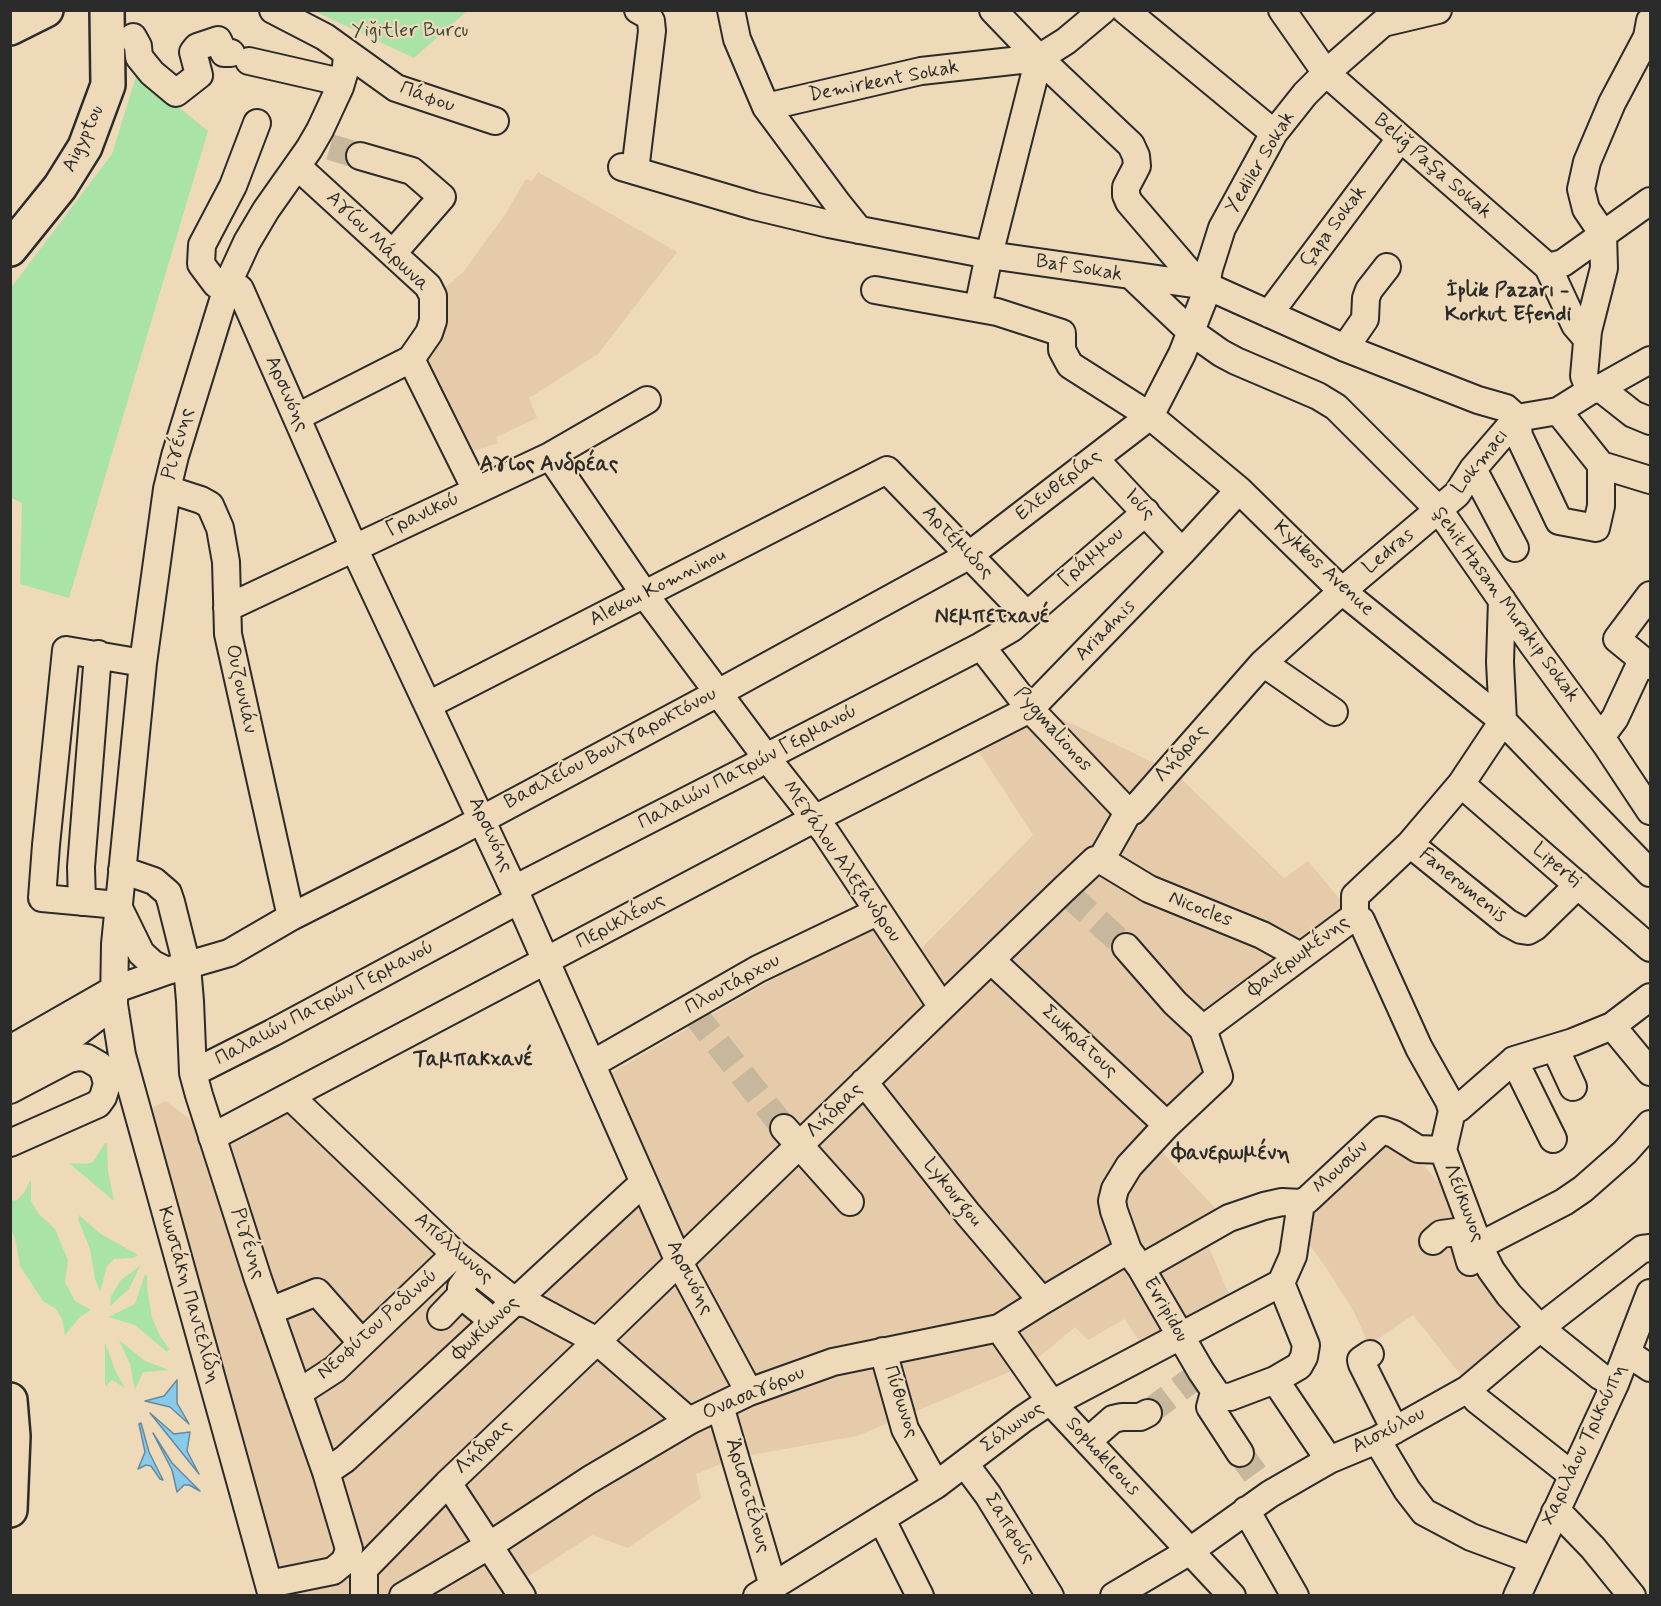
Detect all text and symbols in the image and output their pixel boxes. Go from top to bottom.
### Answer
park label: Yiğitler Burcu [351,20,469,44]
street label: Demirkent Sokak [807,56,961,108]
street label: Πάφου [396,77,458,119]
street label: Aigyptou [58,102,110,176]
street label: Yediler Sokak [1221,107,1301,219]
street label: Beliğ Paşa Sokak [1368,109,1496,225]
street label: Çapa Sokak [1295,181,1373,273]
street label: Αγίου Μάρωνα [320,187,434,297]
street label: Baf Sokak [1034,250,1124,288]
district label: İplik Pazarı - Korkut Efendi [1445,279,1571,329]
street label: Αρσινόης [259,353,313,435]
street label: Ριγένης [158,406,200,482]
street label: Lokmacı [1447,424,1515,500]
street label: Ελευθερίας [1011,445,1107,527]
district label: Αγιος Ανδρέας [480,453,618,479]
street label: Ιούς [1118,484,1160,526]
street label: Γρανικού [382,488,464,542]
street label: Αρτέμιδος [916,501,998,585]
street label: Şehit Hasan Murakıp Sokak [1426,503,1584,707]
street label: Kykkos Avenue [1268,516,1378,622]
street label: Γράμμου [1054,523,1130,593]
street label: Ledras [1358,524,1420,580]
street label: Alekou Komninou [586,543,730,633]
street label: Ariadnis [1071,595,1141,667]
district label: Νεμπετχανέ [935,605,1049,631]
street label: Ουζουνιάν [219,642,261,736]
street label: Βασιλείου Βουλγαροκτόνου [501,683,721,815]
street label: Pygmalionos [1008,683,1096,777]
street label: Παλαιών Πατρών Γερμανού [634,700,862,836]
street label: Λήδρας [1150,720,1214,788]
street label: Μεγάλου Αλεξάνδρου [776,776,906,948]
street label: Αρσινόης [462,794,518,876]
street label: Liperti [1527,838,1585,894]
street label: Faneromenis [1413,843,1511,929]
street label: Nicocles [1165,886,1235,934]
street label: Περικλέους [572,889,670,955]
street label: Φανερωμένης [1243,911,1355,1003]
street label: Παλαιών Πατρών Γερμανού [211,936,439,1072]
street label: Πλουτάρχου [681,949,785,1021]
street label: Σωκράτους [1036,1001,1122,1083]
district label: Ταμπακχανέ [413,1048,533,1074]
street label: Λήδρας [802,1078,868,1144]
street label: Μουσών [1308,1136,1374,1200]
district label: Φανερωμένη [1172,1142,1290,1168]
street label: Lykourgou [917,1154,987,1232]
street label: Λεύκωνος [1437,1160,1489,1246]
street label: Kωστάκη Παντελίδη [151,1204,225,1386]
street label: Ριγένης [224,1206,270,1282]
street label: Απόλλωνος [409,1208,497,1290]
street label: Αρσινόης [660,1237,718,1319]
street label: Νεοφύτου Ροδινού [313,1264,443,1386]
street label: Evripidou [1137,1273,1193,1347]
street label: Φωκίωνος [447,1292,525,1366]
street label: Χαριλάου Τρικούπη [1537,1361,1633,1529]
street label: Ονασαγόρου [699,1362,809,1426]
street label: Πύθωνος [877,1363,923,1441]
street label: Σόλωνος [977,1397,1049,1459]
street label: Αισχύλου [1348,1402,1430,1460]
street label: Sophokleous [1059,1413,1145,1501]
street label: Λήδρας [450,1416,518,1480]
street label: Ἀριστοτέλους [719,1436,775,1556]
street label: Σαπφούς [978,1489,1040,1569]

